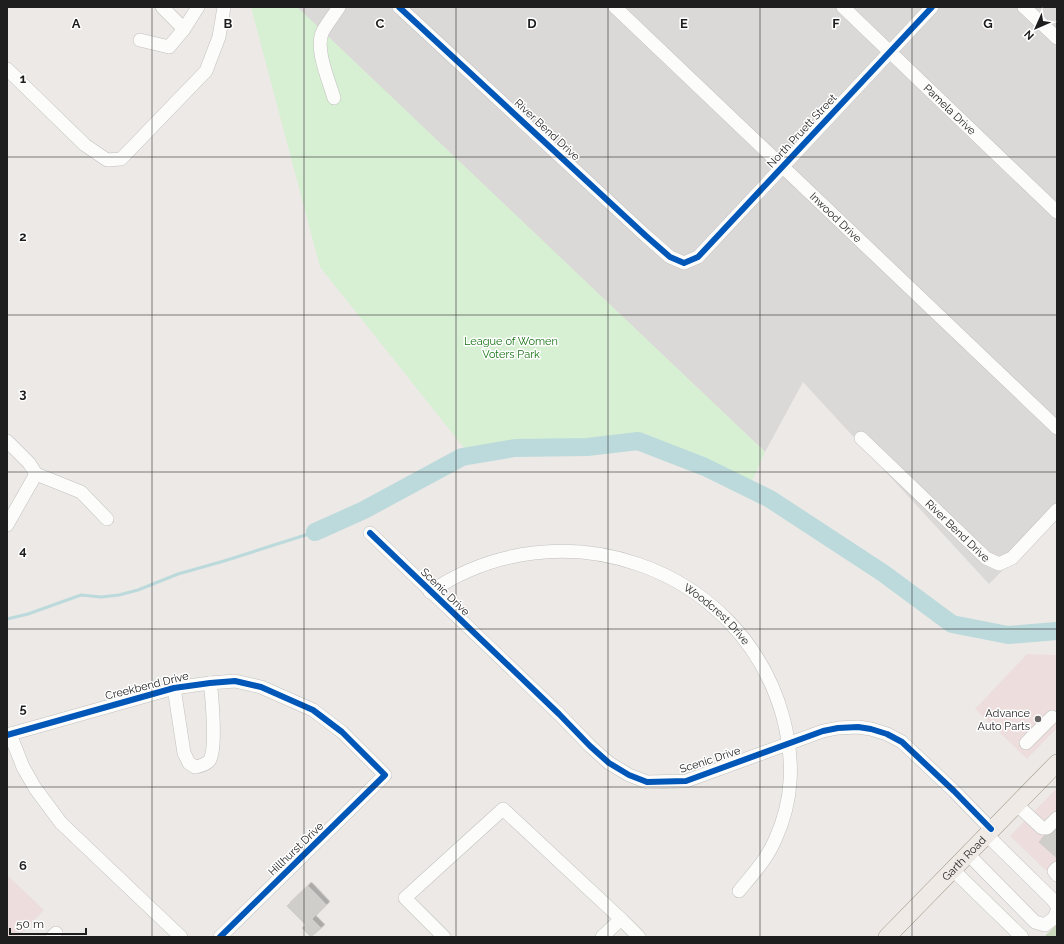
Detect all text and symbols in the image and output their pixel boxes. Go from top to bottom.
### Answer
north arrow [1016,8,1056,48]
text: A [72,16,81,31]
text: B [224,16,233,31]
text: C [376,16,385,31]
text: D [527,16,537,31]
text: E [680,16,688,31]
text: F [832,16,840,31]
text: G [983,16,993,31]
text: N [1022,27,1037,42]
text: 1 [20,71,27,86]
street label: Pamela Drive [921,81,979,138]
street label: North Pruett Street [764,91,840,171]
street label: River Bend Drive [512,97,583,164]
street label: Inwood Drive [807,190,865,245]
text: 2 [19,229,27,244]
park label: League of Women Voters Park [464,335,558,361]
text: 3 [19,386,27,401]
street label: River Bend Drive [923,497,993,565]
text: 4 [19,543,27,558]
street label: Scenic Drive [418,565,473,619]
street label: Woodcrest Drive [681,581,753,648]
street label: Creekbend Drive [104,669,191,703]
text: 5 [19,701,27,716]
place label: Advance Auto Parts [978,707,1031,733]
marker: Advance Auto Parts [1033,714,1043,724]
street label: Scenic Drive [678,744,742,776]
street label: Hillhurst Drive [266,819,327,878]
street label: Garth Road [939,833,989,883]
text: 6 [19,858,27,873]
scale bar [10,910,86,936]
text: 50 m [16,917,44,931]

